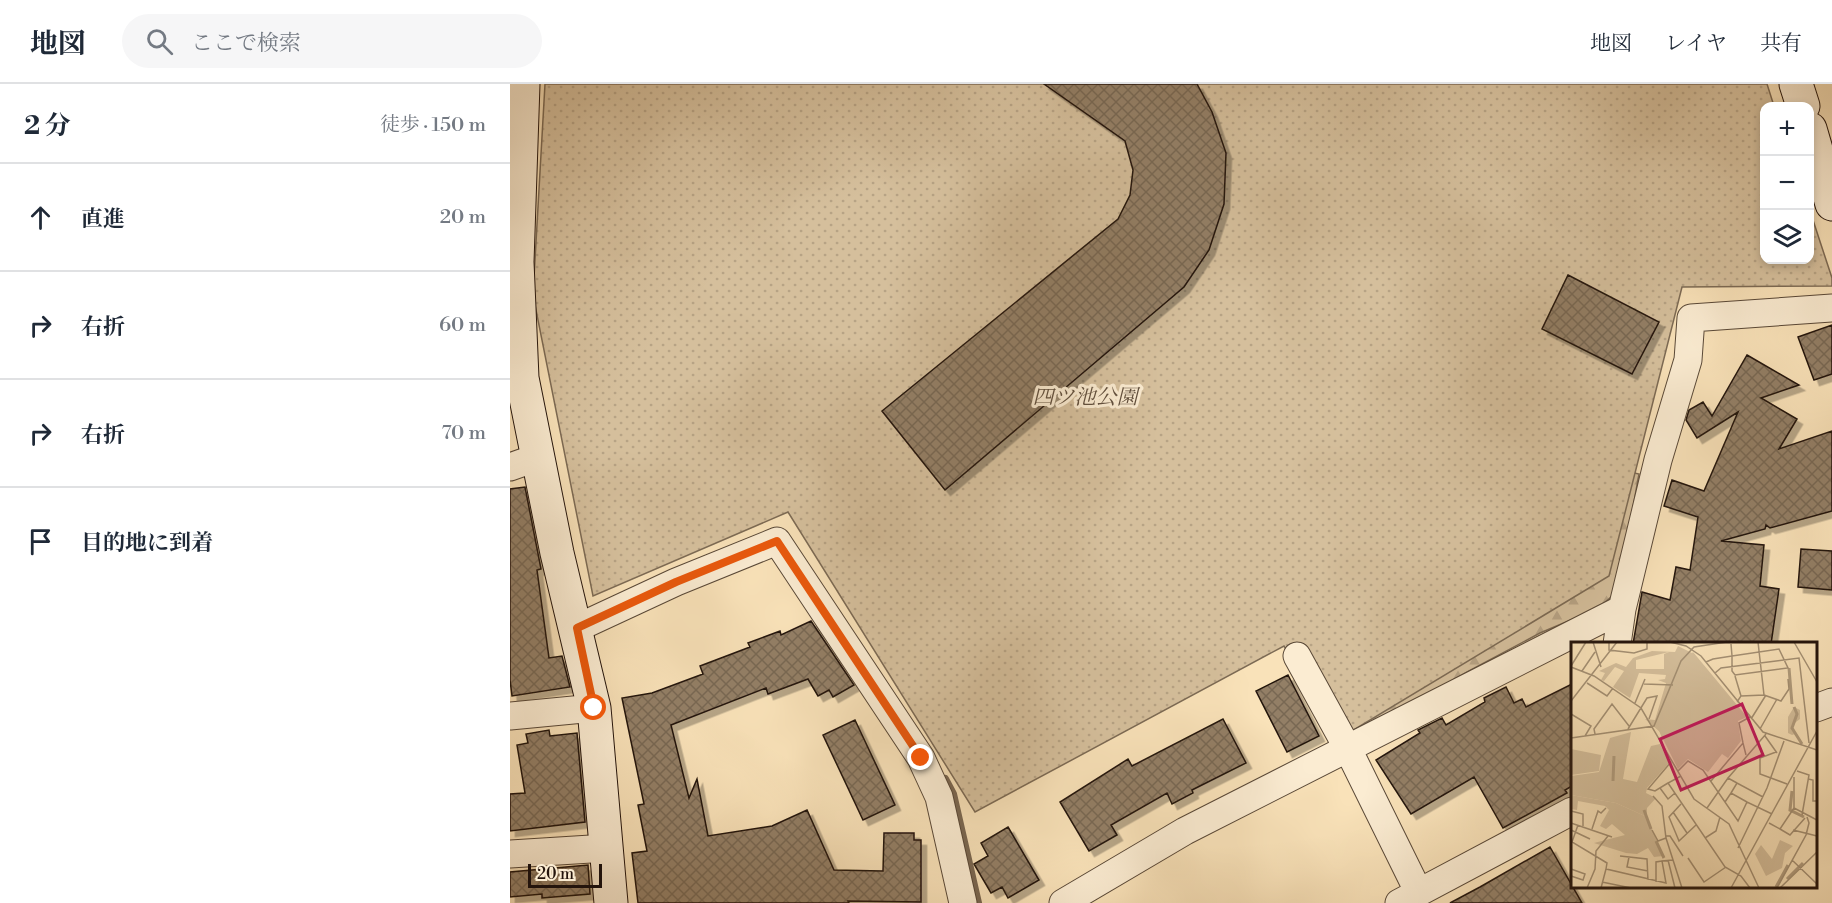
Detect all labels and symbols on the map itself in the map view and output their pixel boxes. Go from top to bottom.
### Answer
park label: 四ツ池公園 [1033,385,1140,411]
inset map [1571,642,1817,888]
route start [580,694,606,720]
route end [907,744,933,770]
scale bar [528,861,602,888]

